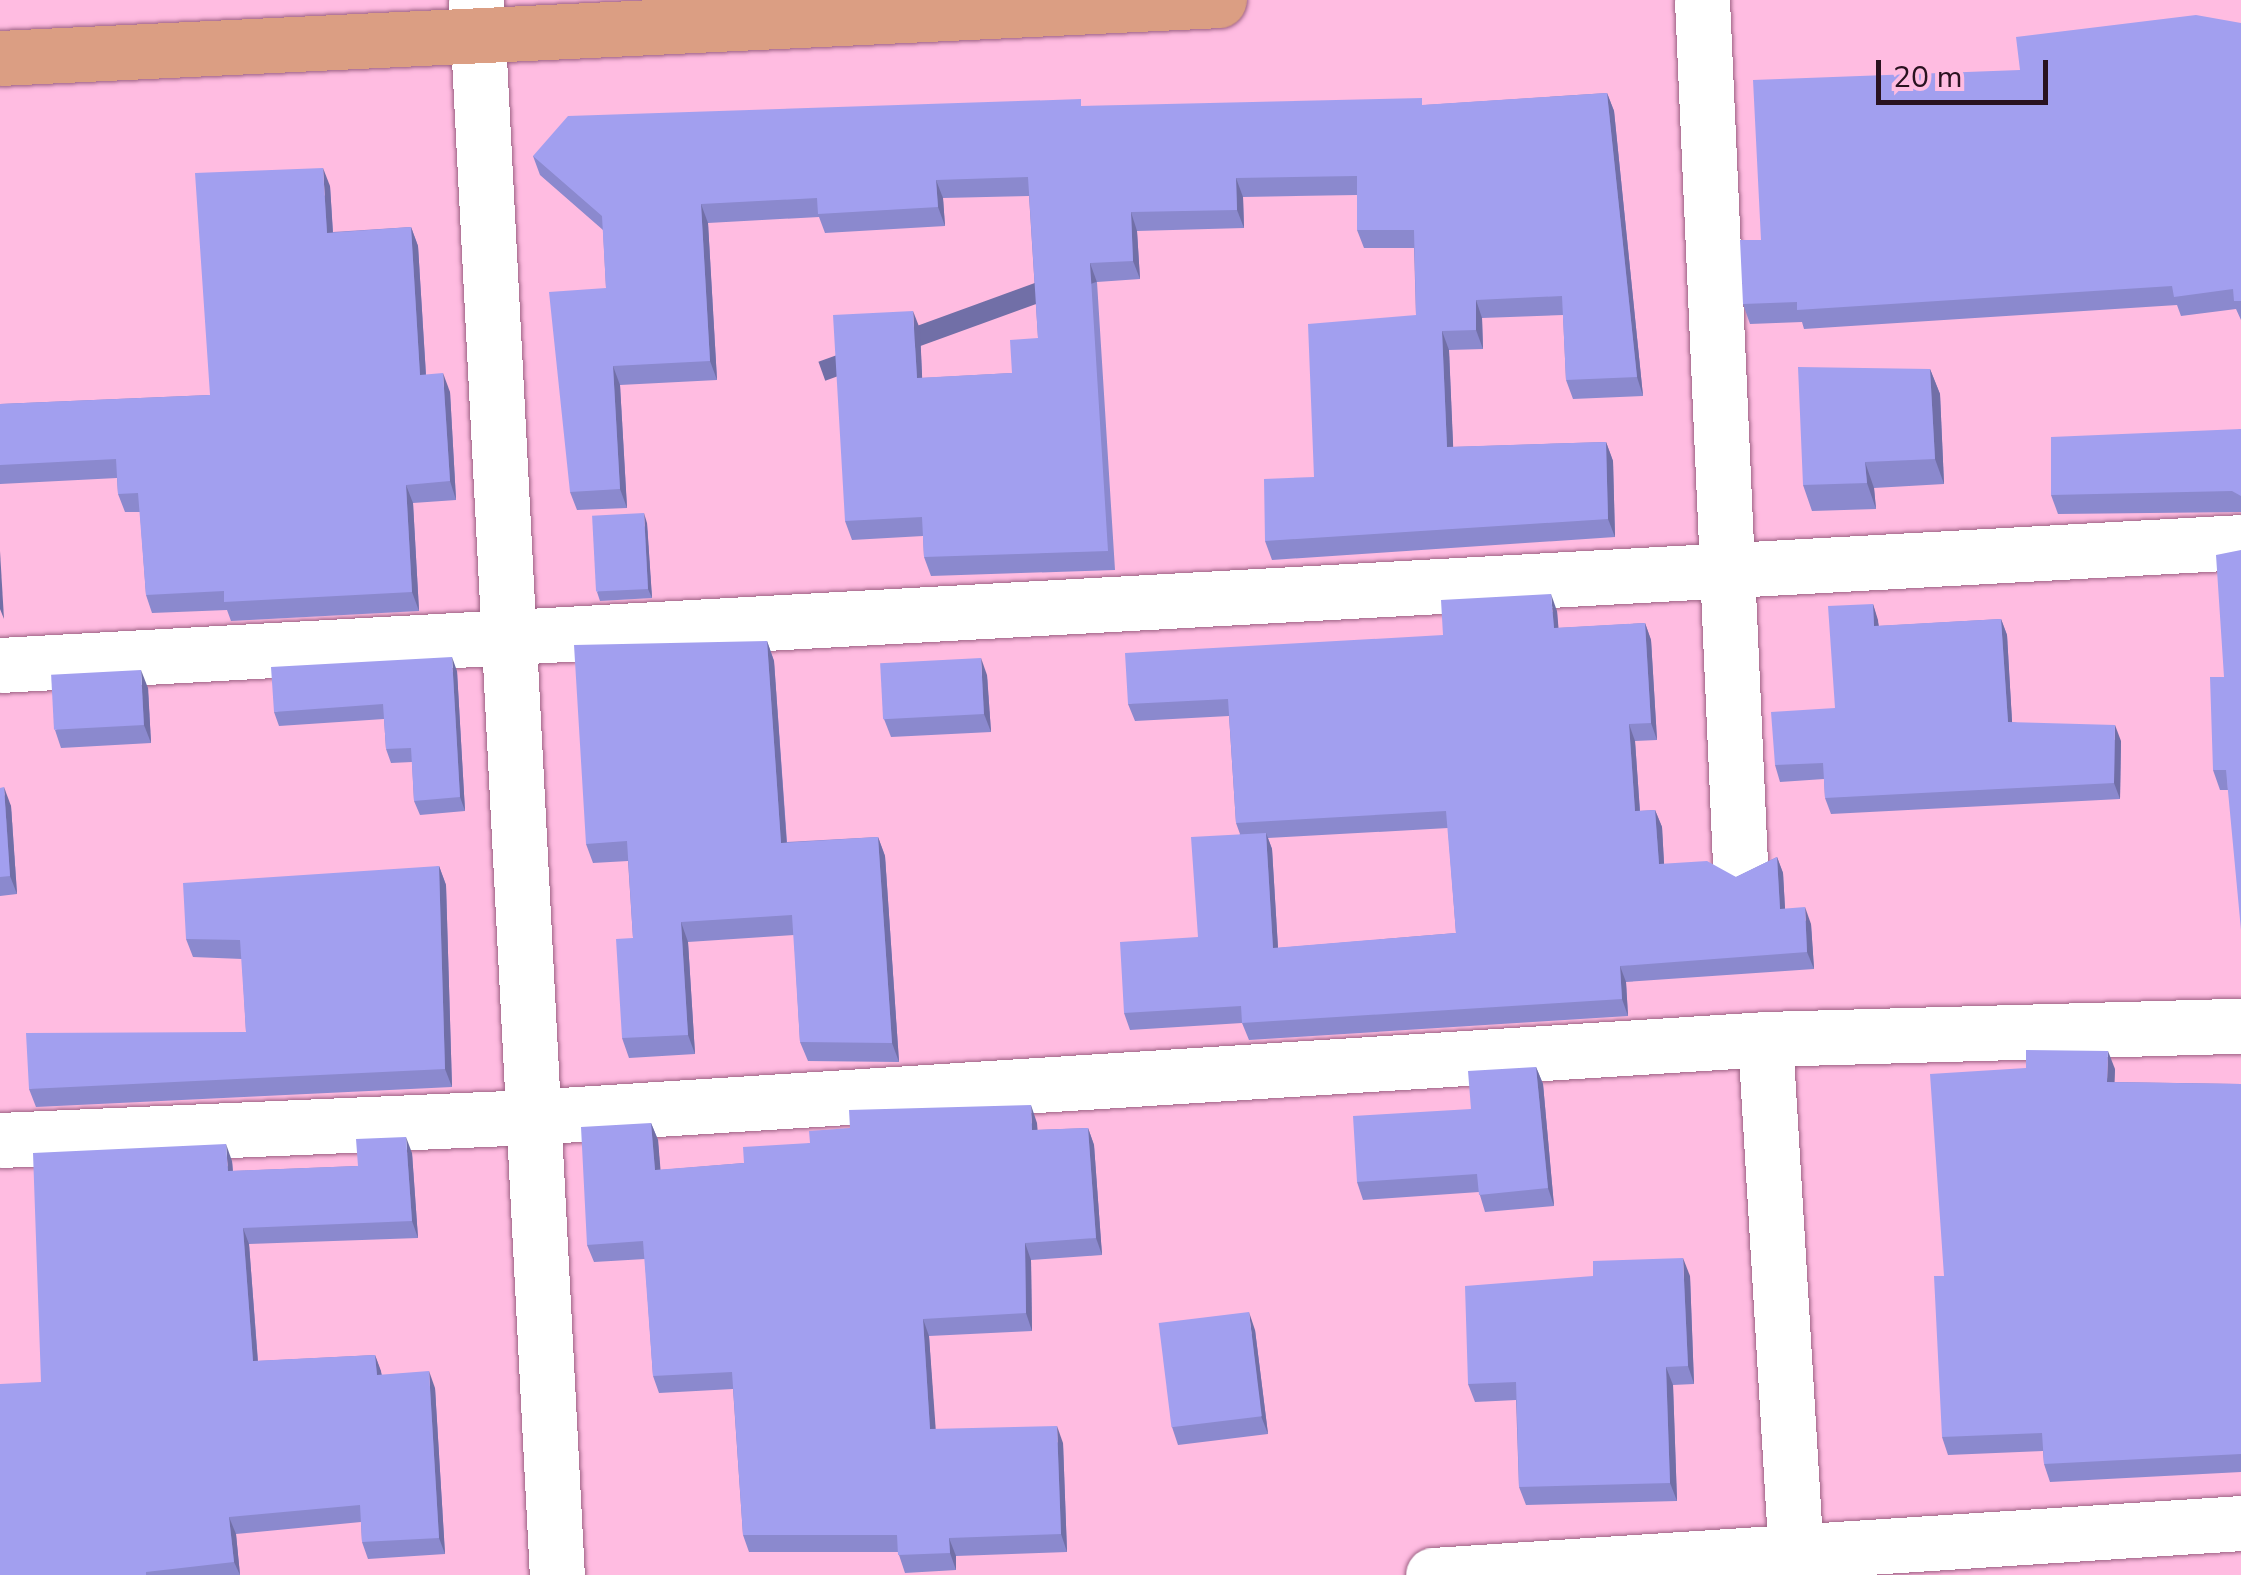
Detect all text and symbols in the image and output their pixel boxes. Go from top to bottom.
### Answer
scale bar [1881,40,2054,102]
text: 20 m [1893,57,1962,98]

